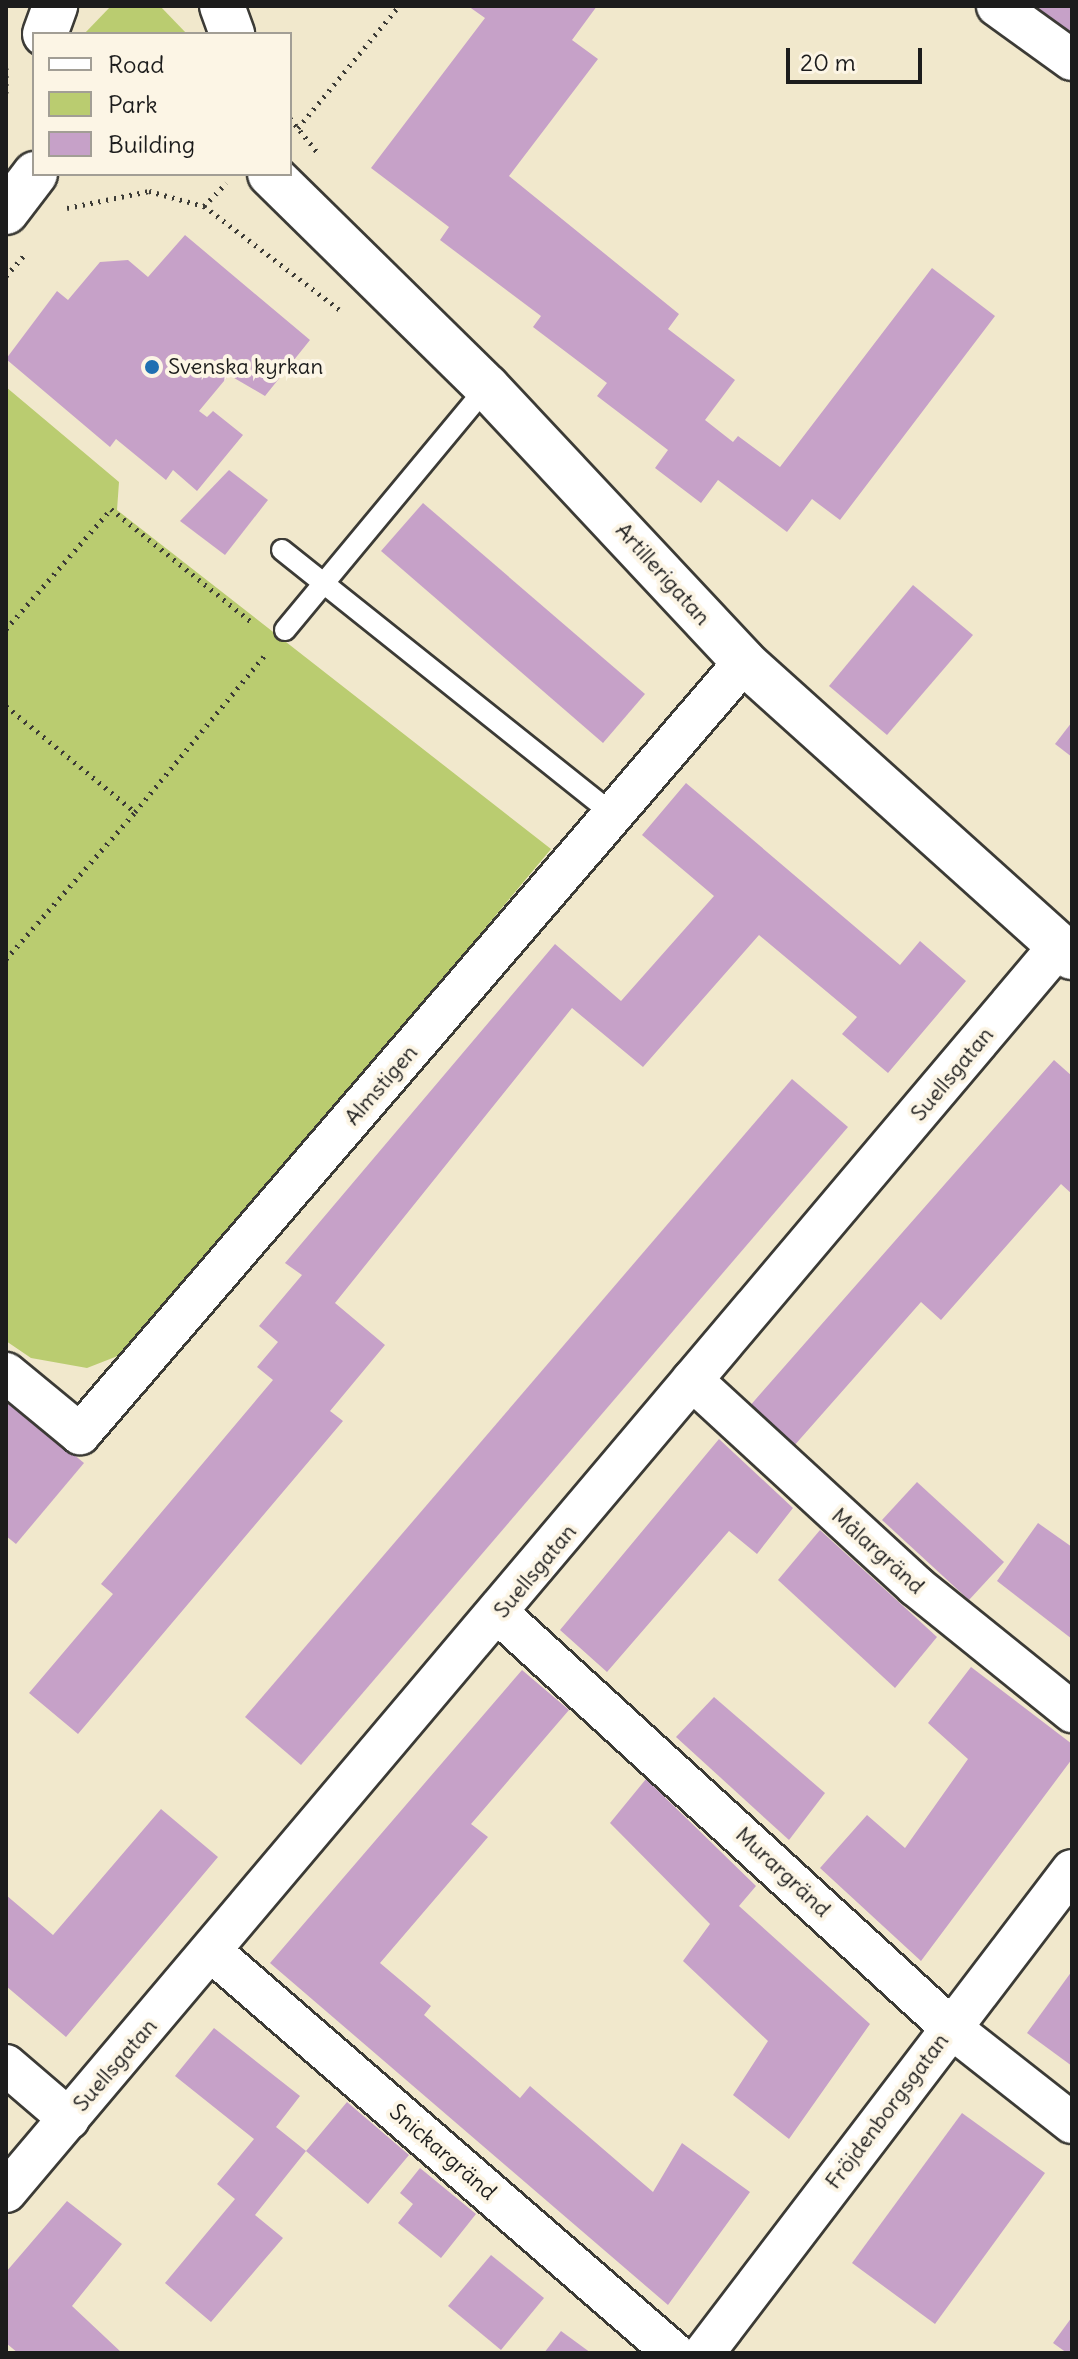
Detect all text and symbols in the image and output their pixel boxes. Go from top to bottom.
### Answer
legend [32,32,292,176]
scale bar [790,32,926,82]
text: 20 m [800,47,856,77]
text: Road [108,49,164,79]
text: Park [108,89,158,119]
text: Building [108,129,195,159]
place label: Svenska kyrkan [168,354,323,380]
marker: Svenska kyrkan [143,358,161,376]
street label: Artillerigatan [610,517,716,631]
street label: Suellsgatan [905,1022,999,1126]
street label: Almstigen [339,1040,423,1130]
street label: Målargränd [826,1502,930,1600]
street label: Suellsgatan [488,1519,582,1623]
street label: Murargränd [730,1821,836,1923]
street label: Suellsgatan [68,2013,162,2117]
street label: Fröjdenborgsgatan [820,2028,954,2194]
street label: Snickargränd [384,2099,502,2205]

